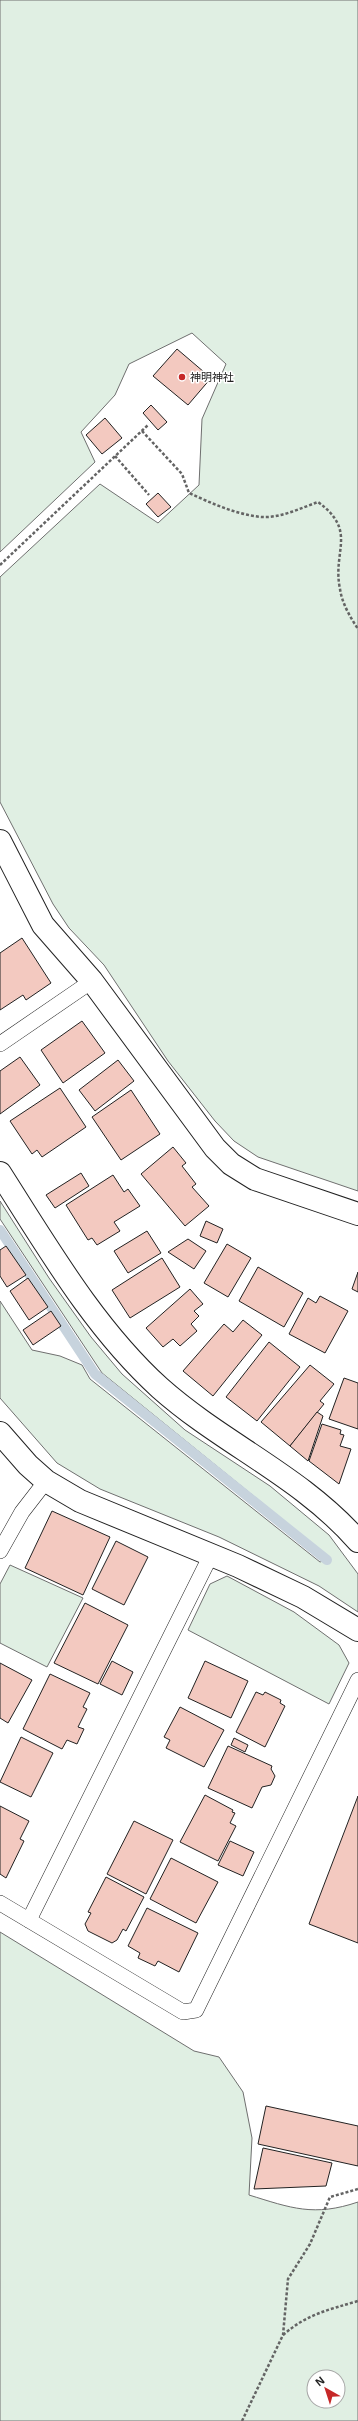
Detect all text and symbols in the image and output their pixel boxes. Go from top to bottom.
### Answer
place label: 神明神社 [190,371,234,383]
marker: 神明神社 [177,372,187,382]
north arrow [306,2369,346,2409]
text: N [313,2374,327,2388]

